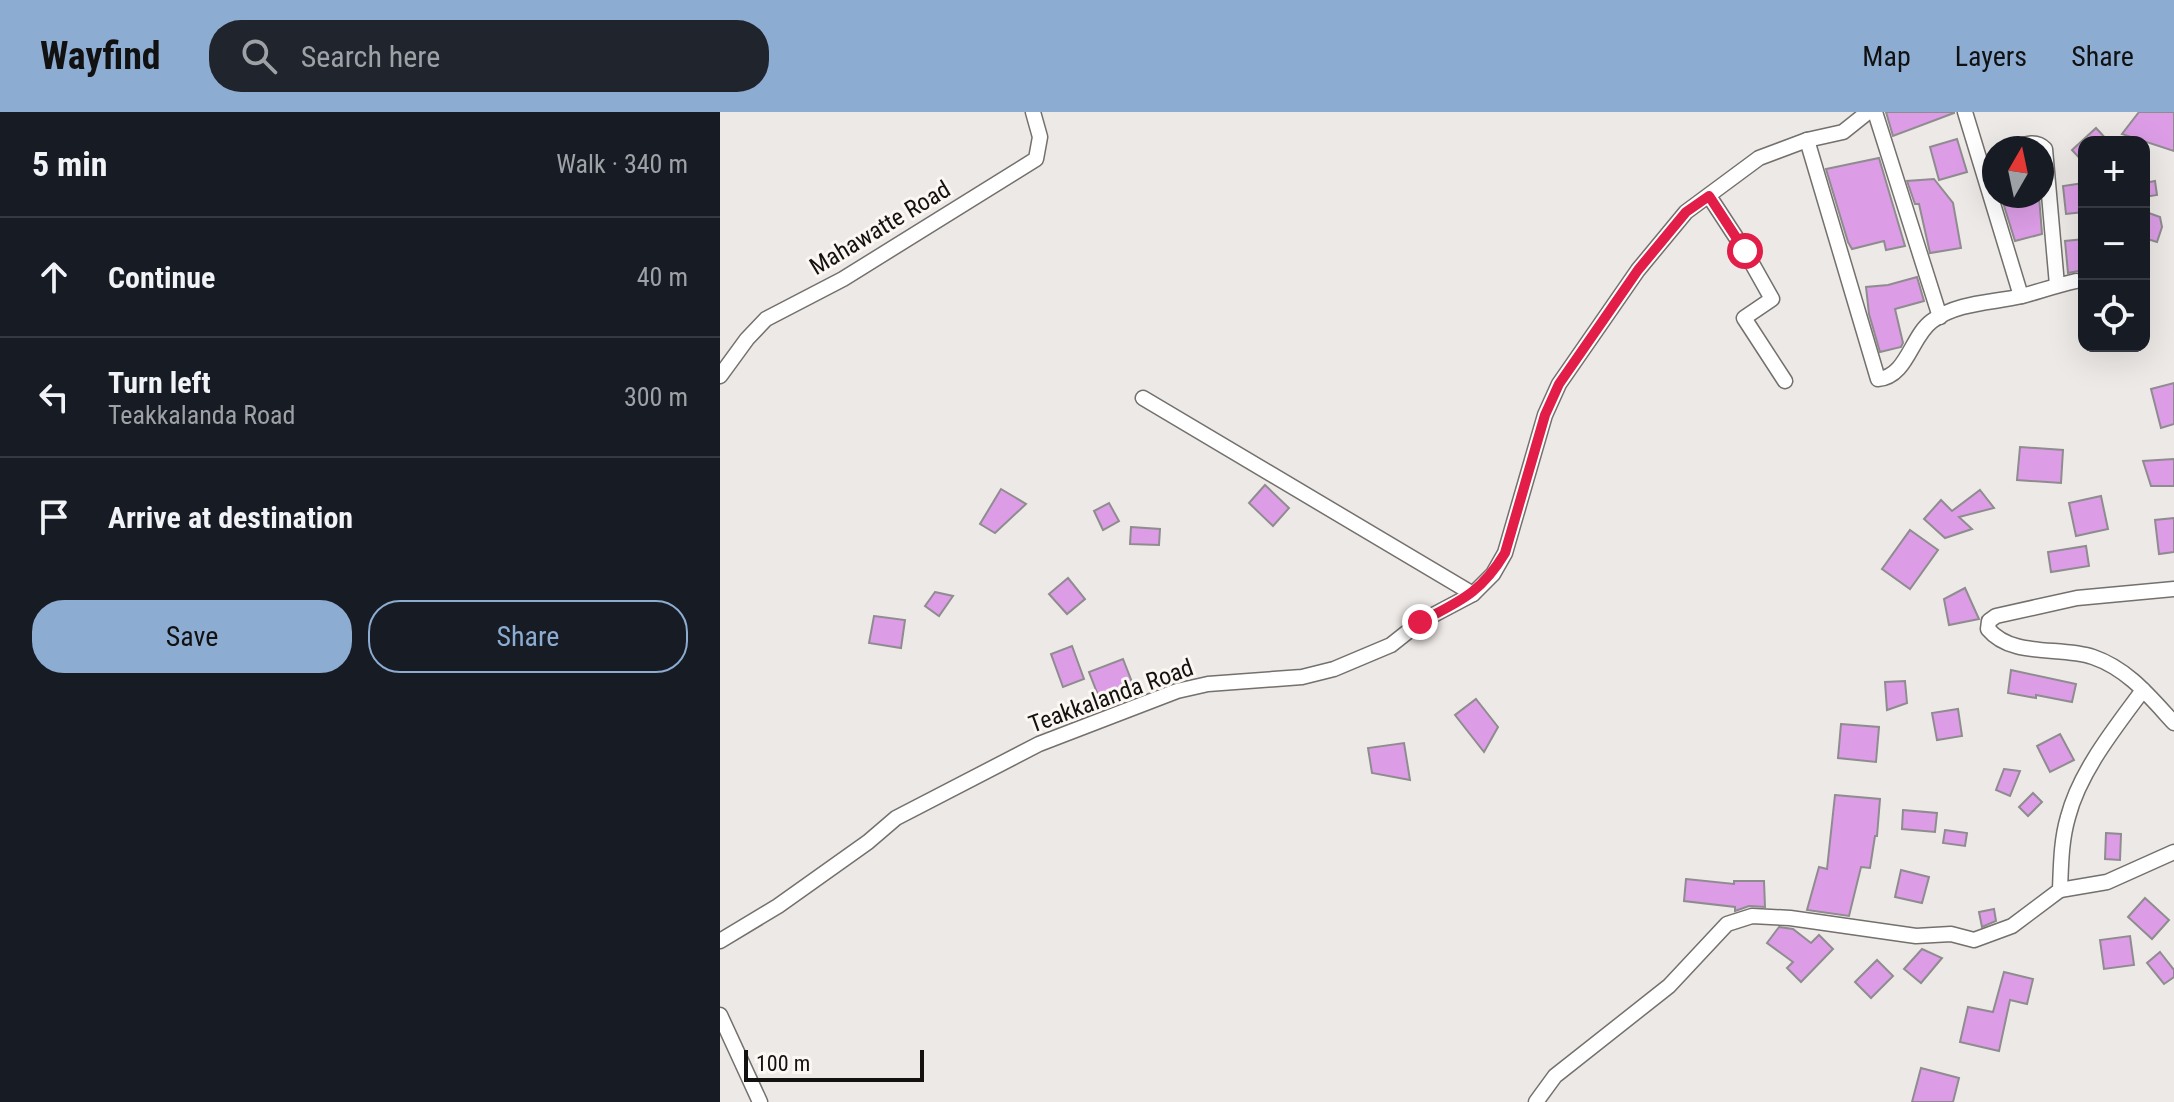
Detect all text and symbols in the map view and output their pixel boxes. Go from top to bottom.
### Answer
search box [209,20,769,92]
text: Wayfind [40,34,161,78]
icon: search [237,34,281,78]
text: Search here [301,39,440,74]
text: Map [1862,40,1911,73]
text: Layers [1955,40,2027,73]
text: Share [2071,40,2134,73]
north arrow [1982,136,2054,208]
map controls [2078,136,2150,352]
button: + [2078,136,2150,208]
text: 5 min [32,144,108,184]
text: Walk · 340 m [556,149,688,179]
street label: Mahawatte Road [805,175,955,281]
button: − [2078,208,2150,280]
route start [1727,233,1763,269]
icon: ahead [32,255,76,299]
text: Continue [108,260,215,295]
text: 40 m [637,262,688,292]
button: locate [2078,280,2150,352]
text: Turn left [108,365,211,400]
icon: left [32,375,76,419]
text: 300 m [624,382,688,412]
text: Teakkalanda Road [108,400,295,430]
icon: arrive [32,495,76,539]
text: Arrive at destination [108,500,353,535]
button: Save [32,600,352,673]
button: Share [368,600,688,673]
route end [1402,604,1438,640]
street label: Teakkalanda Road [1025,653,1197,739]
scale bar [744,1046,924,1082]
text: 100 m [756,1051,810,1076]

